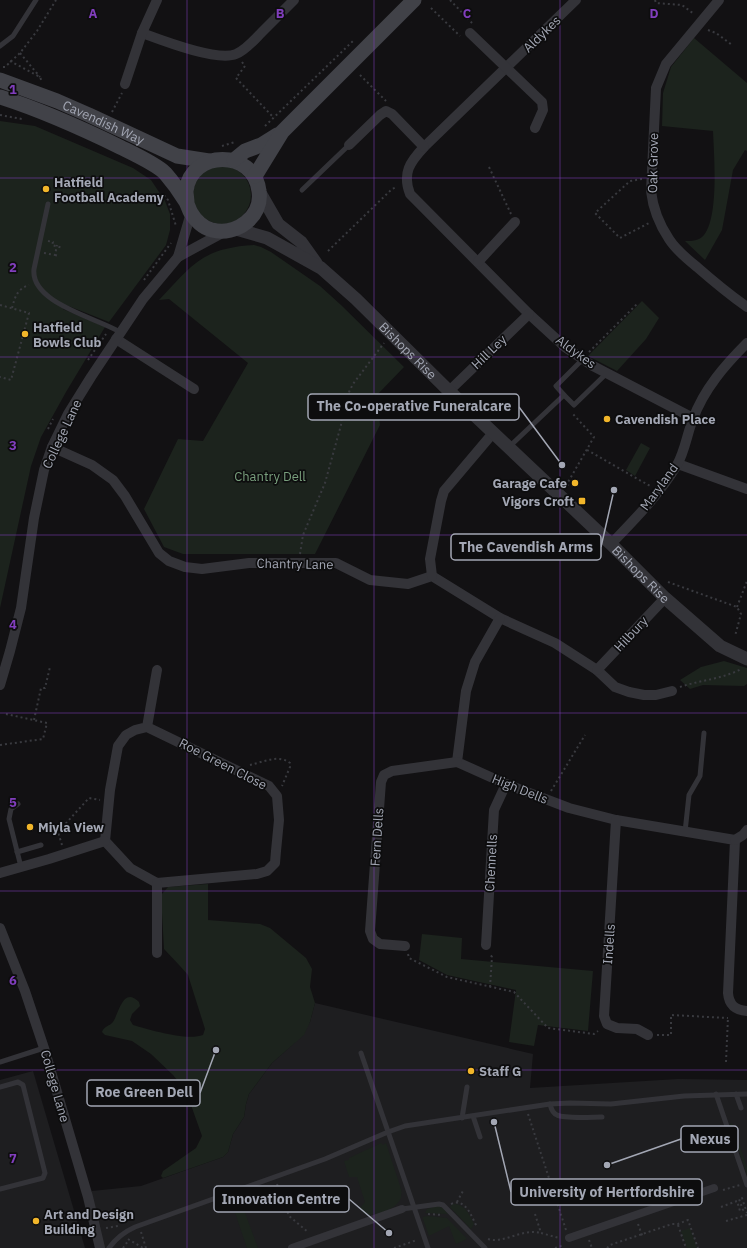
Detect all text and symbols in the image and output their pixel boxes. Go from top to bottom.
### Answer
text: A [89,5,98,22]
text: B [276,5,285,22]
text: C [463,5,472,22]
text: D [649,5,659,22]
street label: Aldykes [520,12,564,56]
text: 1 [9,81,17,98]
street label: Cavendish Way [60,96,148,148]
street label: Oak Grove [644,133,662,193]
place label: Hatfield Football Academy [54,174,164,206]
marker: Hatfield Football Academy [41,184,51,194]
text: 2 [9,259,17,276]
street label: Bishops Rise [375,318,441,383]
place label: Hatfield Bowls Club [33,319,102,351]
marker: Hatfield Bowls Club [20,329,30,339]
street label: Hill Ley [468,331,511,373]
street label: Aldykes [552,332,600,372]
callout: The Co-operative Funeralcare [308,394,519,420]
street label: College Lane [39,397,85,471]
text: The Co-operative Funeralcare [317,397,512,415]
place label: Cavendish Place [615,411,716,428]
marker: Cavendish Place [602,414,612,424]
text: 3 [9,437,17,454]
street label: Maryland [636,460,682,514]
park label: Chantry Dell [234,468,306,485]
place label: Garage Cafe [493,475,567,492]
marker: Garage Cafe [570,478,580,488]
place label: Vigors Croft [502,493,574,510]
marker: Vigors Croft [577,496,587,506]
callout: The Cavendish Arms [451,534,601,560]
text: The Cavendish Arms [459,538,593,556]
street label: Bishops Rise [609,542,673,607]
street label: Chantry Lane [256,555,334,573]
street label: Hilbury [610,612,652,655]
text: 4 [9,616,17,633]
street label: Roe Green Close [176,735,270,793]
street label: High Dells [489,770,551,808]
text: 5 [9,794,17,811]
street label: Fern Dells [366,807,388,867]
place label: Miyla View [38,819,104,836]
marker: Miyla View [25,822,35,832]
street label: Chennells [481,834,501,892]
street label: Indells [599,923,619,965]
text: 6 [9,972,17,989]
street label: College Lane [37,1048,73,1124]
place label: Staff G [479,1063,521,1080]
marker: Staff G [466,1066,476,1076]
callout: Roe Green Dell [87,1080,200,1106]
text: Roe Green Dell [95,1083,193,1101]
callout: Nexus [681,1126,738,1152]
text: Nexus [689,1130,731,1148]
text: 7 [9,1150,17,1167]
callout: University of Hertfordshire [511,1179,702,1205]
text: University of Hertfordshire [519,1183,695,1201]
callout: Innovation Centre [214,1186,349,1212]
text: Innovation Centre [222,1190,341,1208]
place label: Art and Design Building [44,1206,134,1238]
marker: Art and Design Building [31,1216,41,1226]

